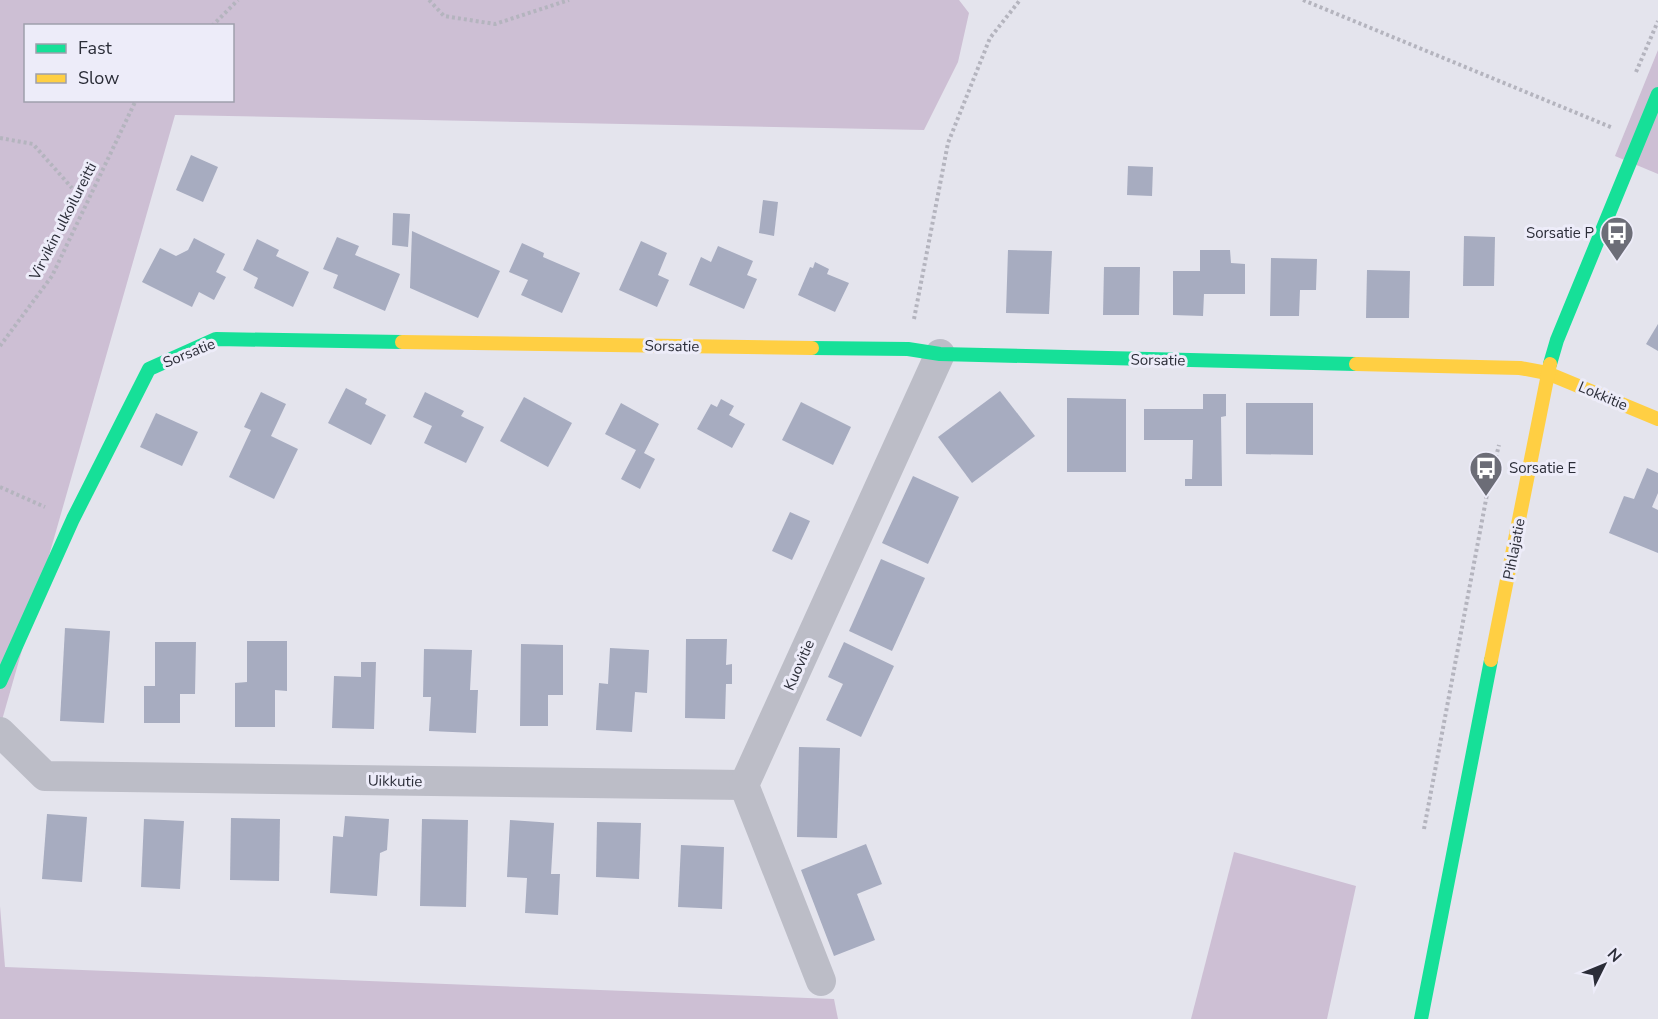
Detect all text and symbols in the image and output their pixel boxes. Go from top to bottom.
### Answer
legend [24,24,234,102]
text: Fast [78,36,113,60]
text: Slow [78,66,119,90]
street label: Virvikin ulkoilureitti [24,159,101,284]
bus stop icon: Sorsatie P [1599,215,1635,262]
place label: Sorsatie P [1526,223,1594,243]
street label: Sorsatie [160,333,218,373]
street label: Sorsatie [644,336,700,356]
street label: Sorsatie [1130,350,1186,370]
street label: Lokkitie [1575,377,1631,415]
bus stop icon: Sorsatie E [1468,450,1504,497]
place label: Sorsatie E [1509,458,1576,478]
street label: Pihlajatie [1498,517,1530,581]
street label: Kuovitie [779,636,819,694]
street label: Uikkutie [368,771,422,791]
north arrow [1574,935,1634,995]
text: N [1602,944,1626,967]

